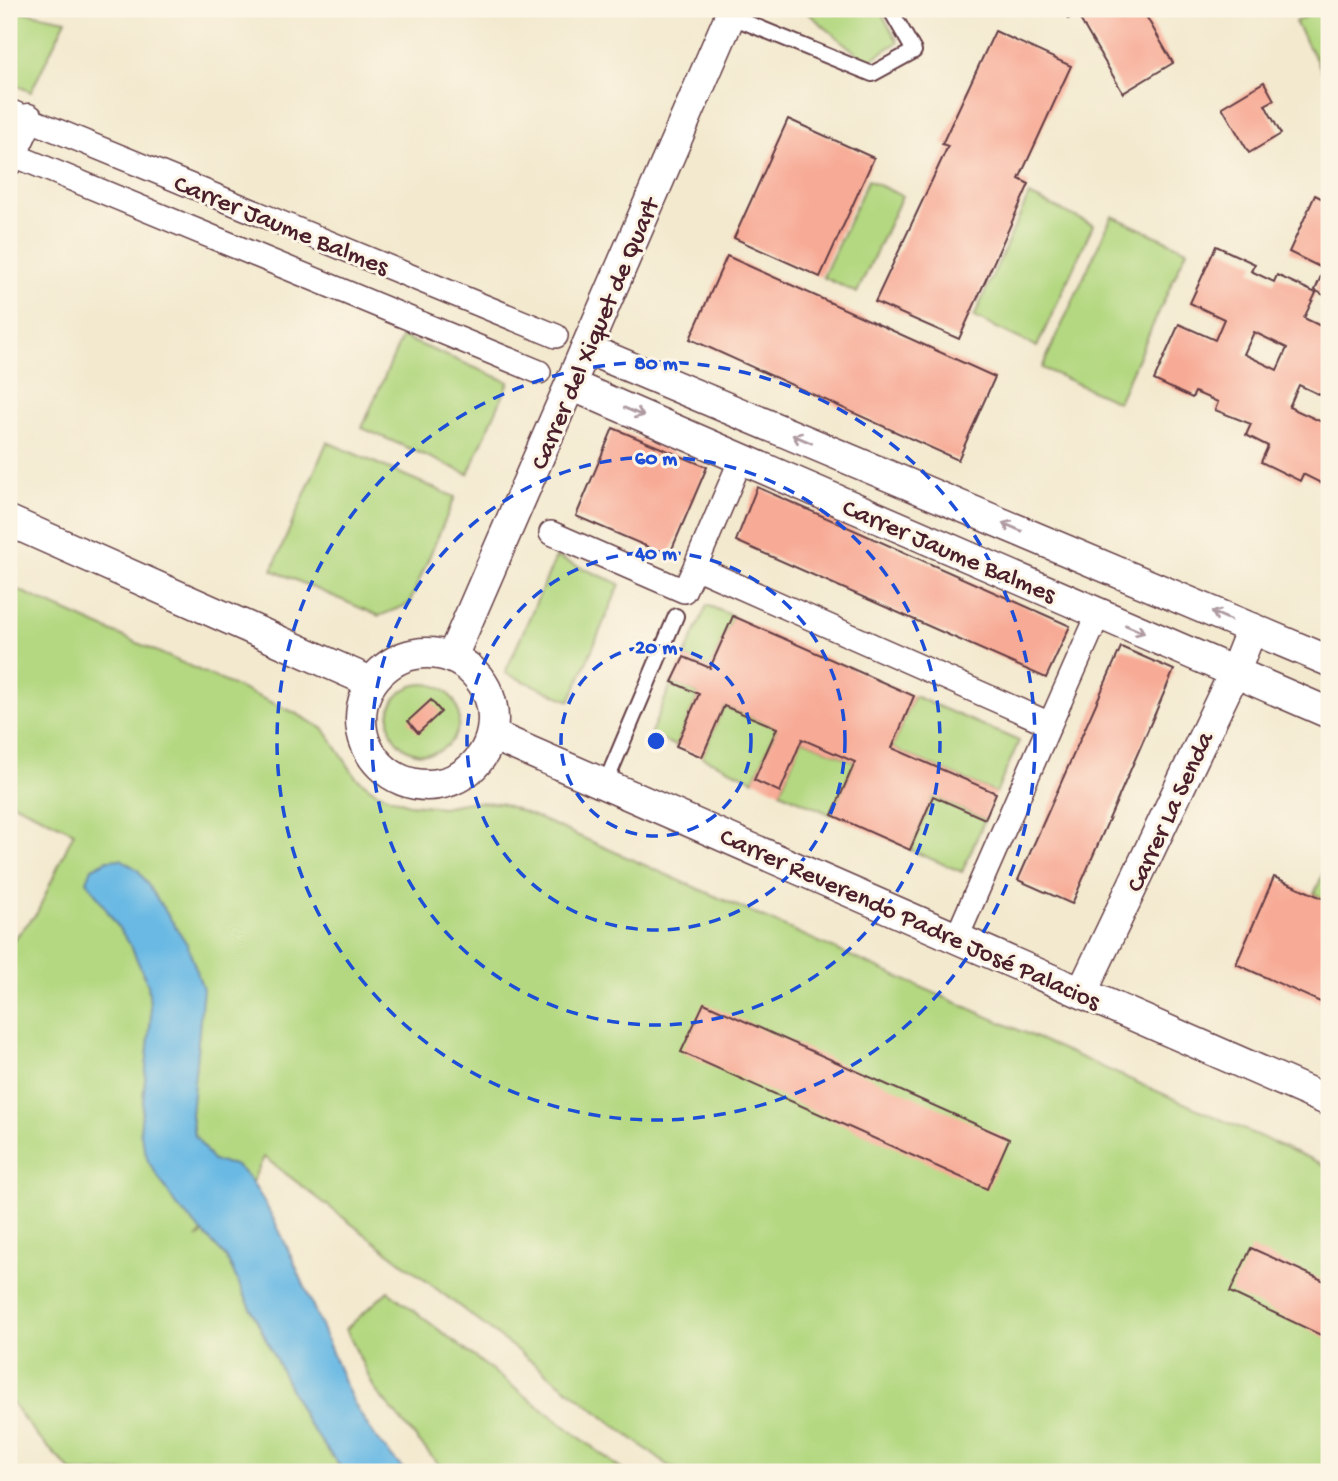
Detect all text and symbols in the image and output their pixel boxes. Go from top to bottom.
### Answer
street label: Carrer Jaume Balmes [168,170,394,285]
street label: Carrer del Xiquet de Quart [526,192,669,475]
text: 80 m [634,353,678,378]
one-way arrow [622,406,644,419]
one-way arrow [792,432,813,445]
text: 60 m [635,448,677,473]
street label: Carrer Jaume Balmes [837,494,1061,613]
one-way arrow [1001,520,1023,533]
text: 40 m [634,543,677,568]
one-way arrow [1211,608,1233,621]
one-way arrow [1124,623,1145,636]
text: 20 m [635,637,677,662]
street label: Carrer La Senda [1121,726,1223,898]
centre of rings [644,729,668,753]
street label: Carrer Reverendo Padre José Palacios [714,823,1106,1020]

